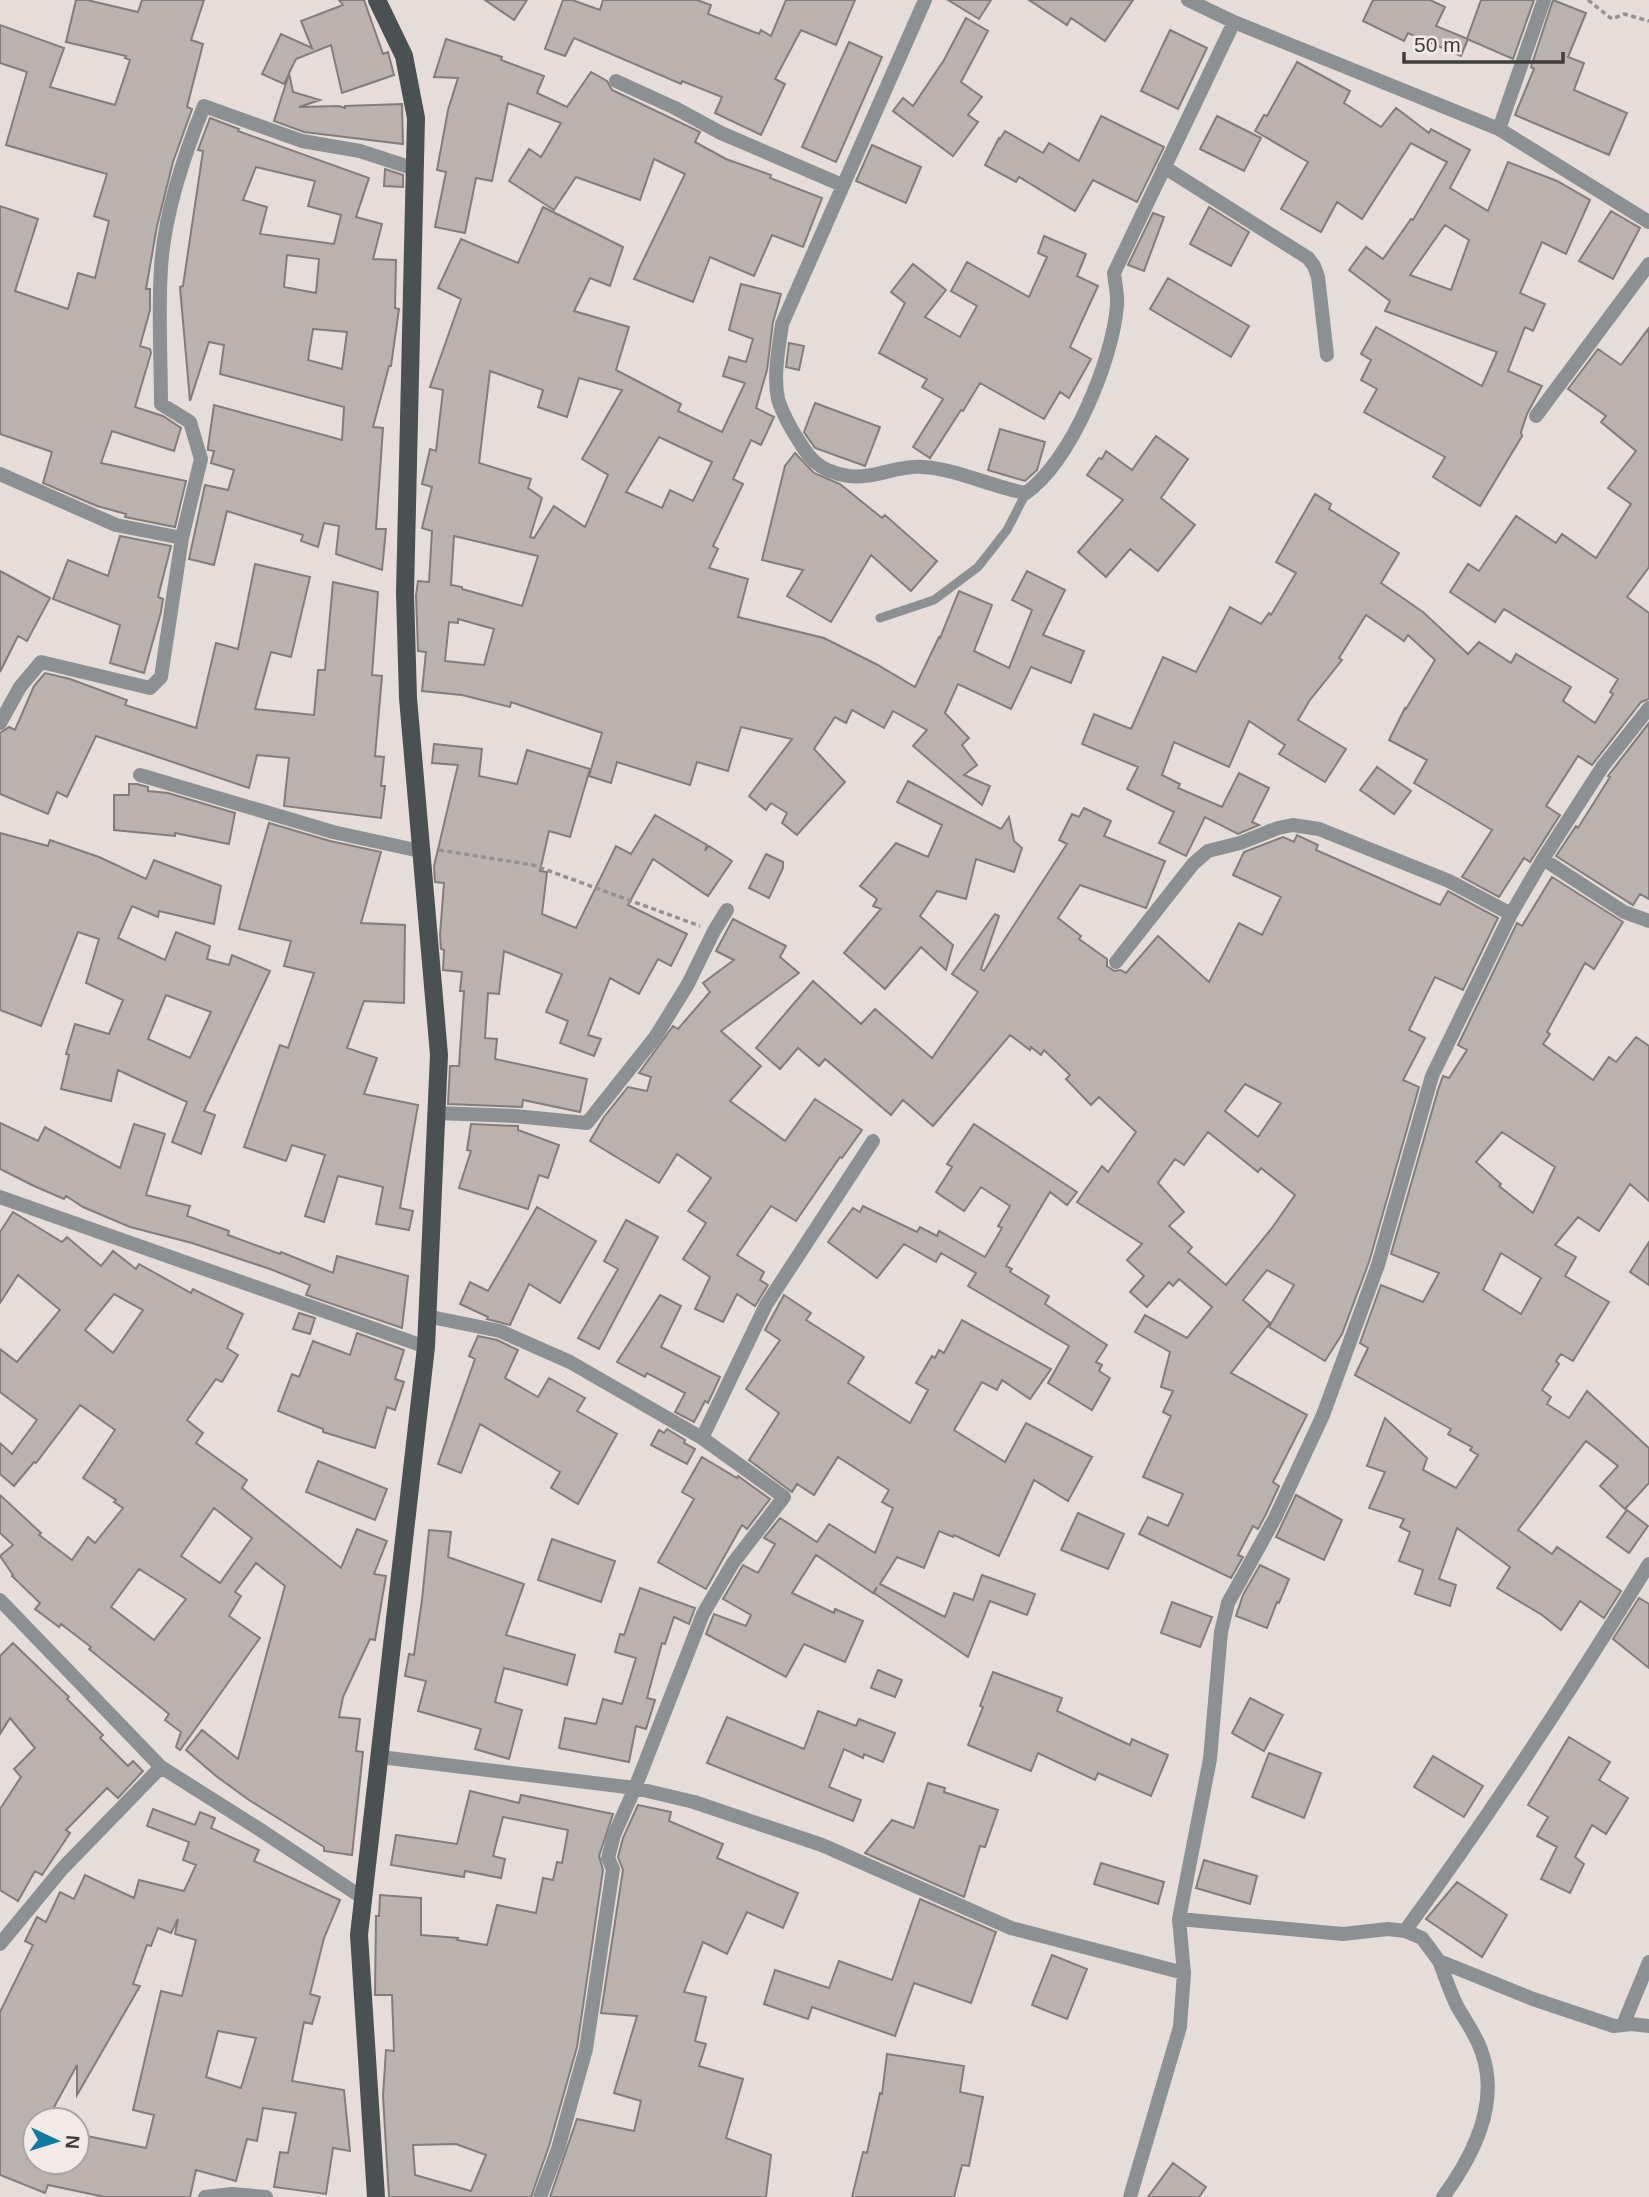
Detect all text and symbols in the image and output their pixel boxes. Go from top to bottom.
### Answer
scale bar [1404,21,1563,65]
text: 50 m [1414,33,1461,56]
north arrow [21,2106,91,2176]
text: N [62,2135,83,2150]

